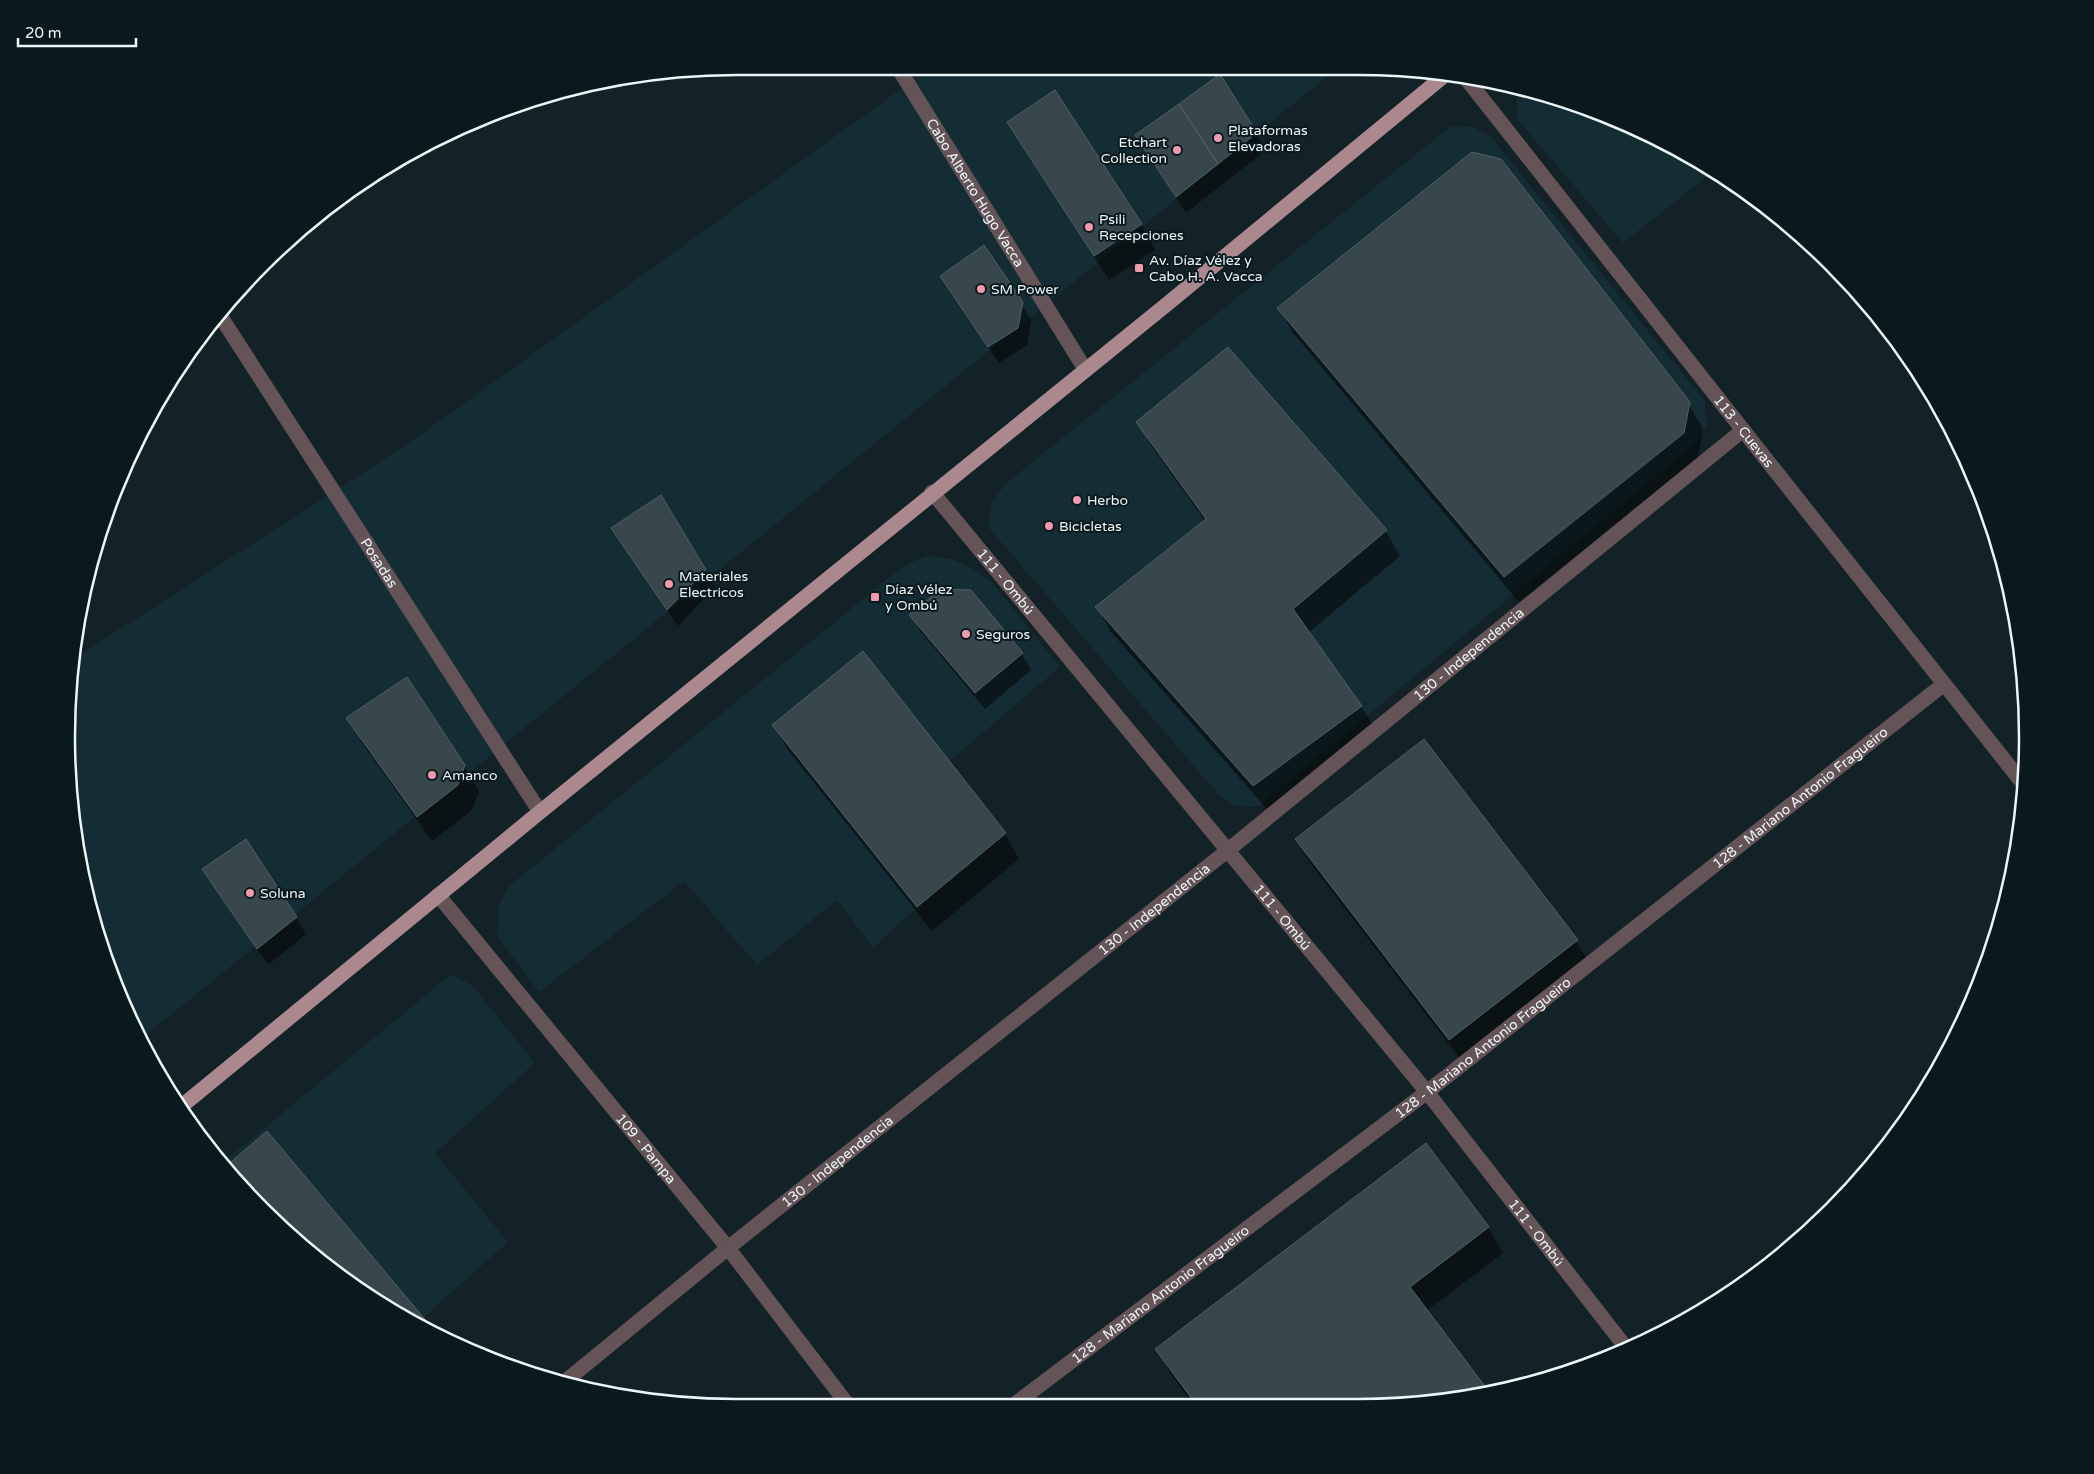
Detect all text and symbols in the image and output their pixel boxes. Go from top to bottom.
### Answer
scale bar [18,15,135,47]
text: 20 m [25,24,62,42]
street label: Cabo Alberto Hugo Vacca [923,115,1028,270]
place label: Plataformas Elevadoras [1228,122,1308,155]
marker: Plataformas Elevadoras [1212,132,1224,144]
place label: Etchart Collection [1101,134,1168,167]
marker: Etchart Collection [1171,144,1183,156]
place label: Psili Recepciones [1099,211,1184,244]
marker: Psili Recepciones [1083,221,1095,233]
place label: Av. Díaz Vélez y Cabo H. A. Vacca [1149,252,1263,285]
marker: Av. Díaz Vélez y Cabo H. A. Vacca [1133,262,1145,274]
place label: SM Power [991,281,1059,298]
marker: SM Power [975,283,987,295]
street label: 113 - Cuevas [1710,392,1778,471]
place label: Herbo [1087,492,1128,509]
marker: Herbo [1071,494,1083,506]
place label: Bicicletas [1059,518,1122,535]
marker: Bicicletas [1043,520,1055,532]
street label: Posadas [357,535,402,591]
street label: 111 - Ombú [974,545,1038,618]
place label: Materiales Electricos [679,568,749,601]
marker: Materiales Electricos [663,578,675,590]
place label: Díaz Vélez y Ombú [885,581,953,614]
marker: Díaz Vélez y Ombú [869,591,881,603]
street label: 130 - Independencia [1410,604,1527,704]
place label: Seguros [976,626,1031,643]
marker: Seguros [960,628,972,640]
street label: 128 - Mariano Antonio Fragueiro [1709,723,1891,872]
place label: Amanco [442,767,498,784]
marker: Amanco [426,769,438,781]
street label: 130 - Independencia [1095,859,1213,959]
street label: 111 - Ombú [1250,880,1315,954]
place label: Soluna [260,885,306,902]
marker: Soluna [244,887,256,899]
street label: 128 - Mariano Antonio Fragueiro [1391,973,1574,1122]
street label: 109 - Pampa [612,1110,680,1187]
street label: 130 - Independencia [778,1112,896,1211]
street label: 111 - Ombú [1505,1195,1568,1270]
street label: 128 - Mariano Antonio Fragueiro [1068,1221,1252,1367]

